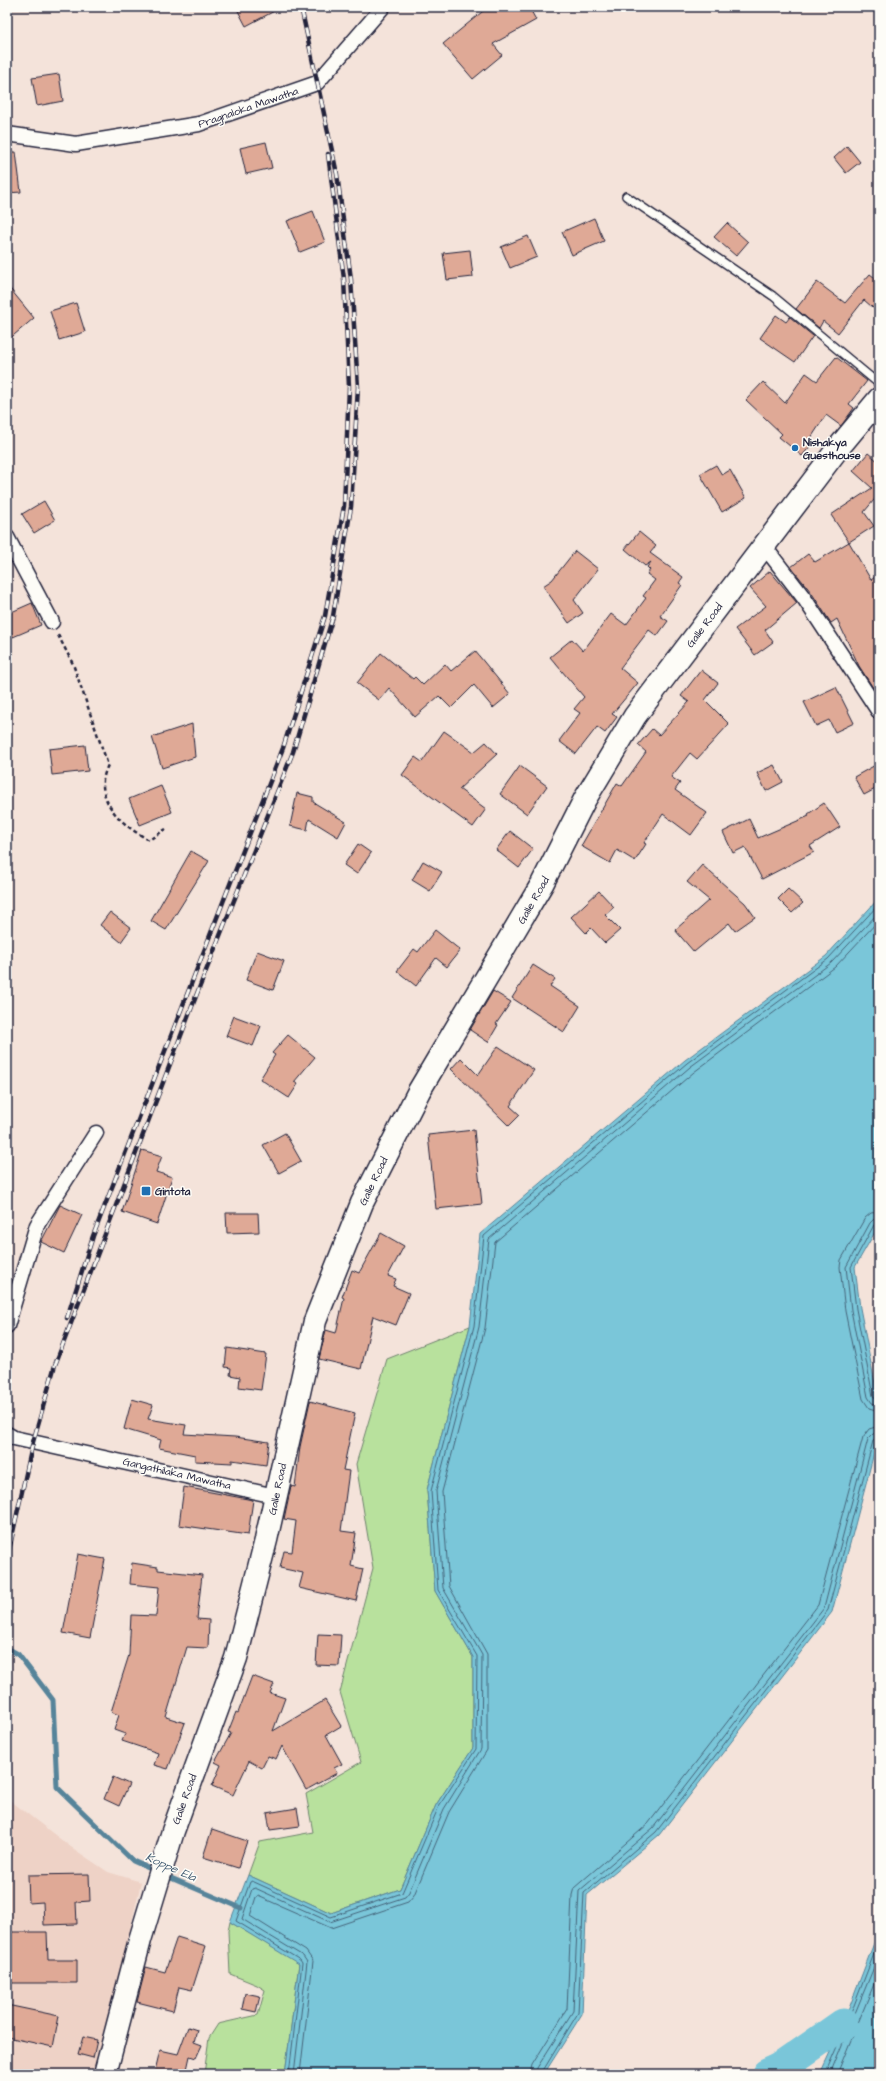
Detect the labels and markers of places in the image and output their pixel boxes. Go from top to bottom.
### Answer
place label: Nishakya Guesthouse [803,435,861,463]
marker: Nishakya Guesthouse [790,443,800,453]
place label: Gintota [155,1184,191,1199]
marker: Gintota [140,1185,152,1197]

